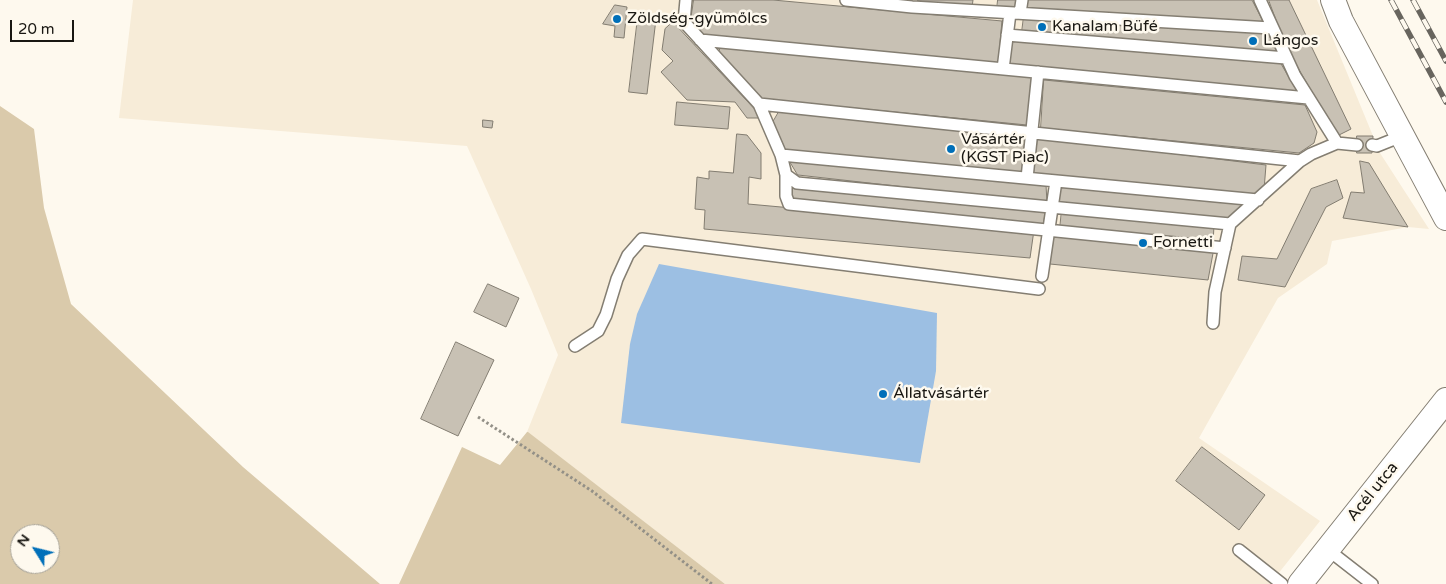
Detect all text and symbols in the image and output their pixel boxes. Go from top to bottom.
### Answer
place label: Zöldség-gyümőlcs [627,9,767,29]
scale bar [12,10,76,42]
marker: Zöldség-gyümőlcs [611,13,623,25]
place label: Kanalam Büfé [1052,17,1158,37]
text: 20 m [18,20,55,38]
marker: Kanalam Büfé [1036,21,1048,33]
place label: Lángos [1263,31,1318,51]
marker: Lángos [1247,35,1259,47]
place label: Vásártér (KGST Piac) [961,130,1049,168]
marker: Vásártér (KGST Piac) [945,143,957,155]
place label: Fornetti [1153,233,1213,253]
marker: Fornetti [1137,237,1149,249]
place label: Állatvásártér [893,384,989,404]
marker: Állatvásártér [877,388,889,400]
street label: Acél utca [1343,458,1403,526]
north arrow [10,524,60,574]
text: N [13,531,33,550]

